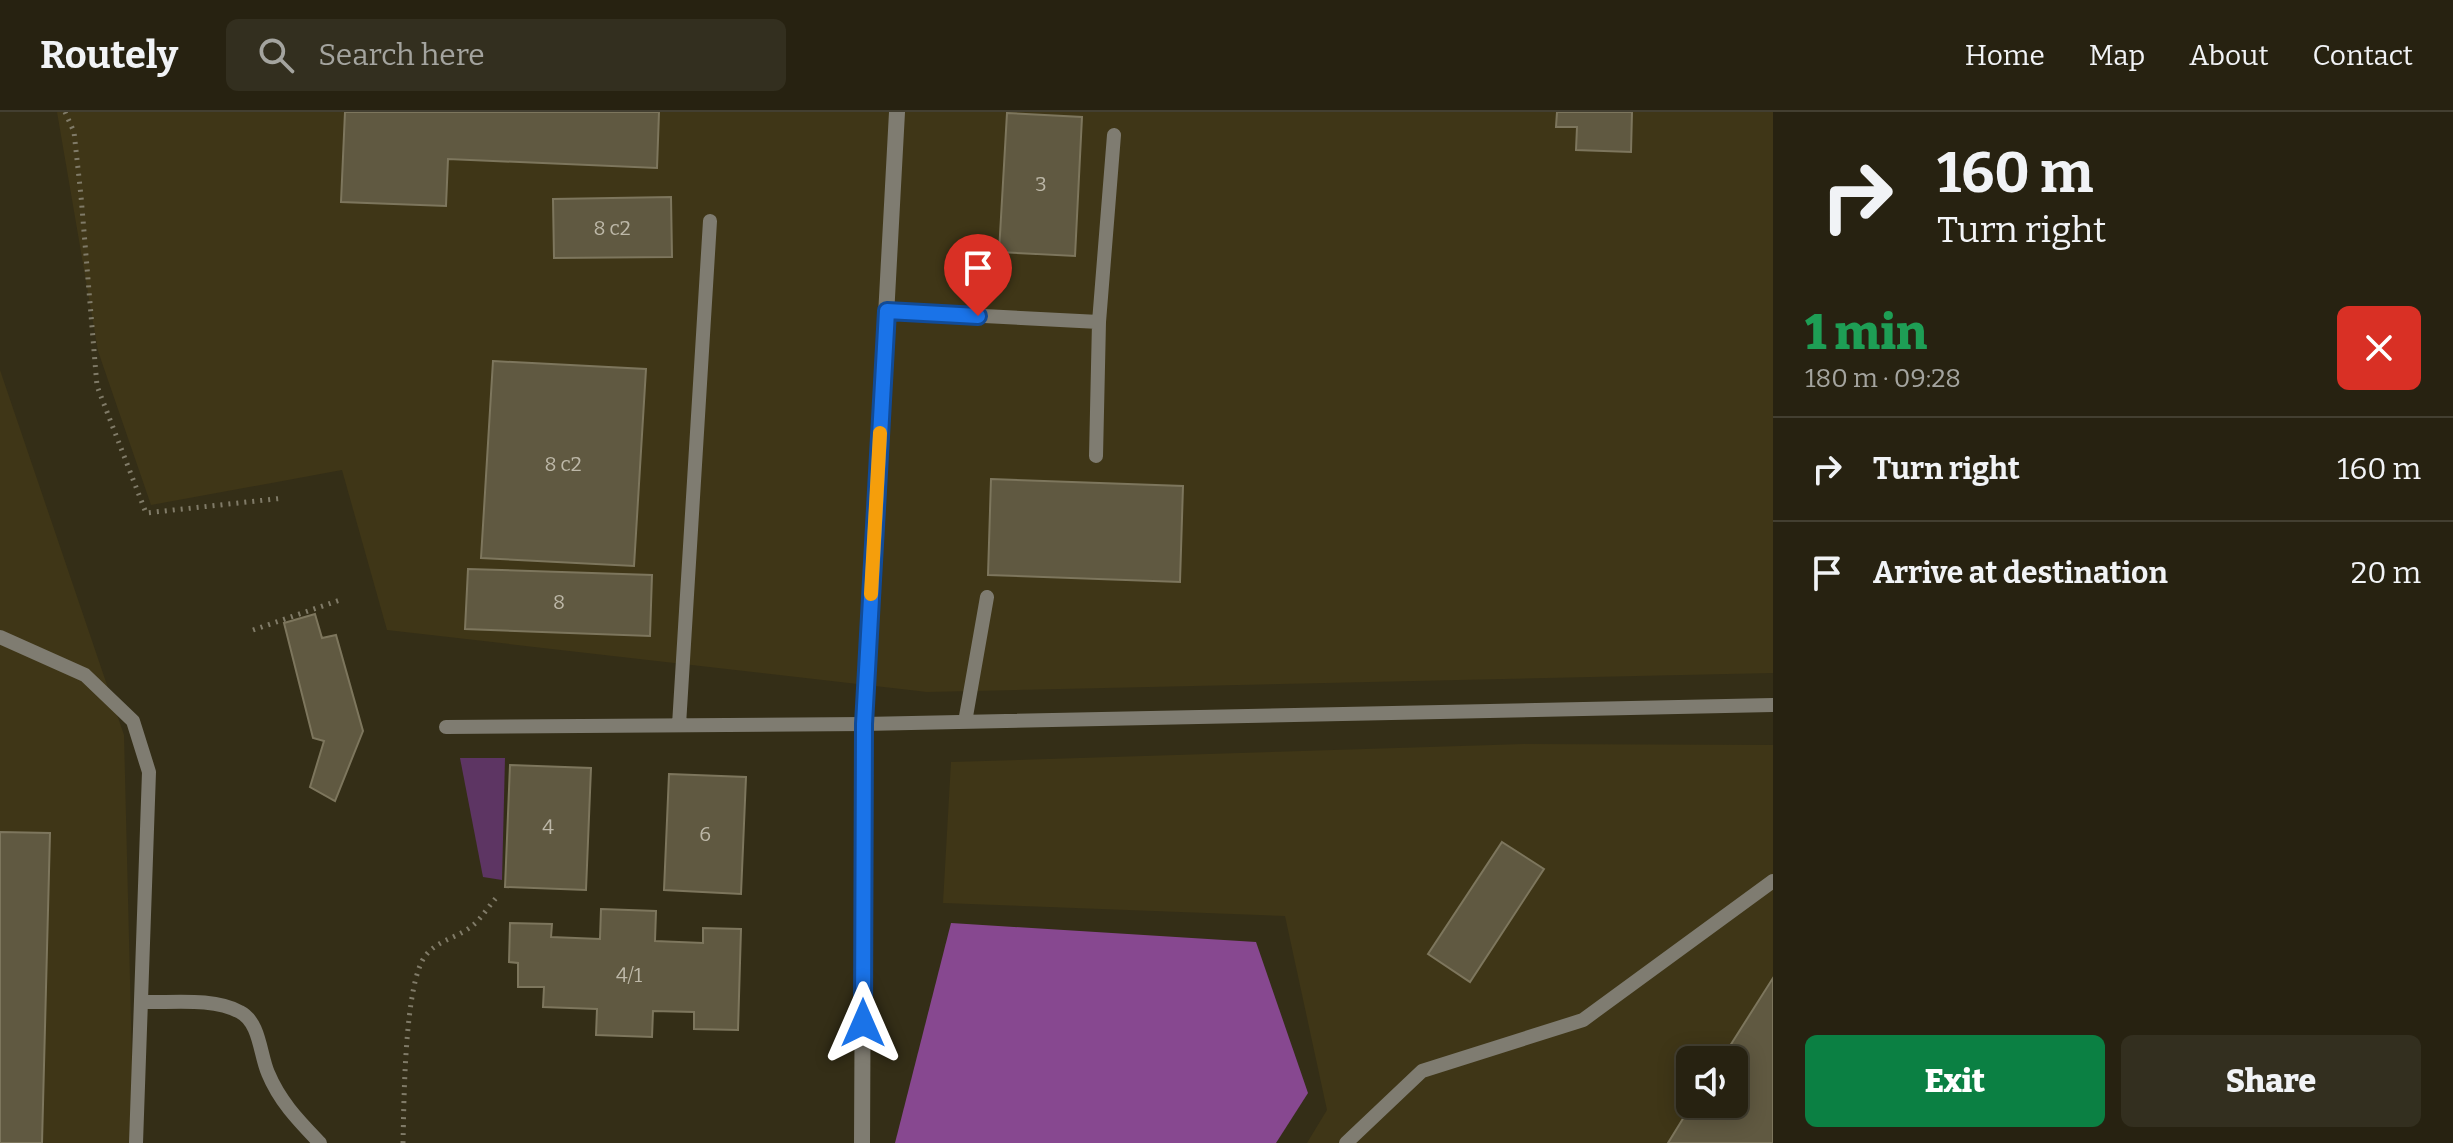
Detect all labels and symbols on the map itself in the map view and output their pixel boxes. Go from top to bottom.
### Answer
house number: 3 [1035,172,1047,196]
house number: 8 с2 [593,216,631,240]
pin [944,234,1012,316]
house number: 8 с2 [544,452,582,476]
house number: 8 [553,590,565,614]
house number: 4 [542,815,554,839]
house number: 6 [699,822,711,846]
house number: 4/1 [616,963,642,987]
position arrow [821,981,905,1065]

